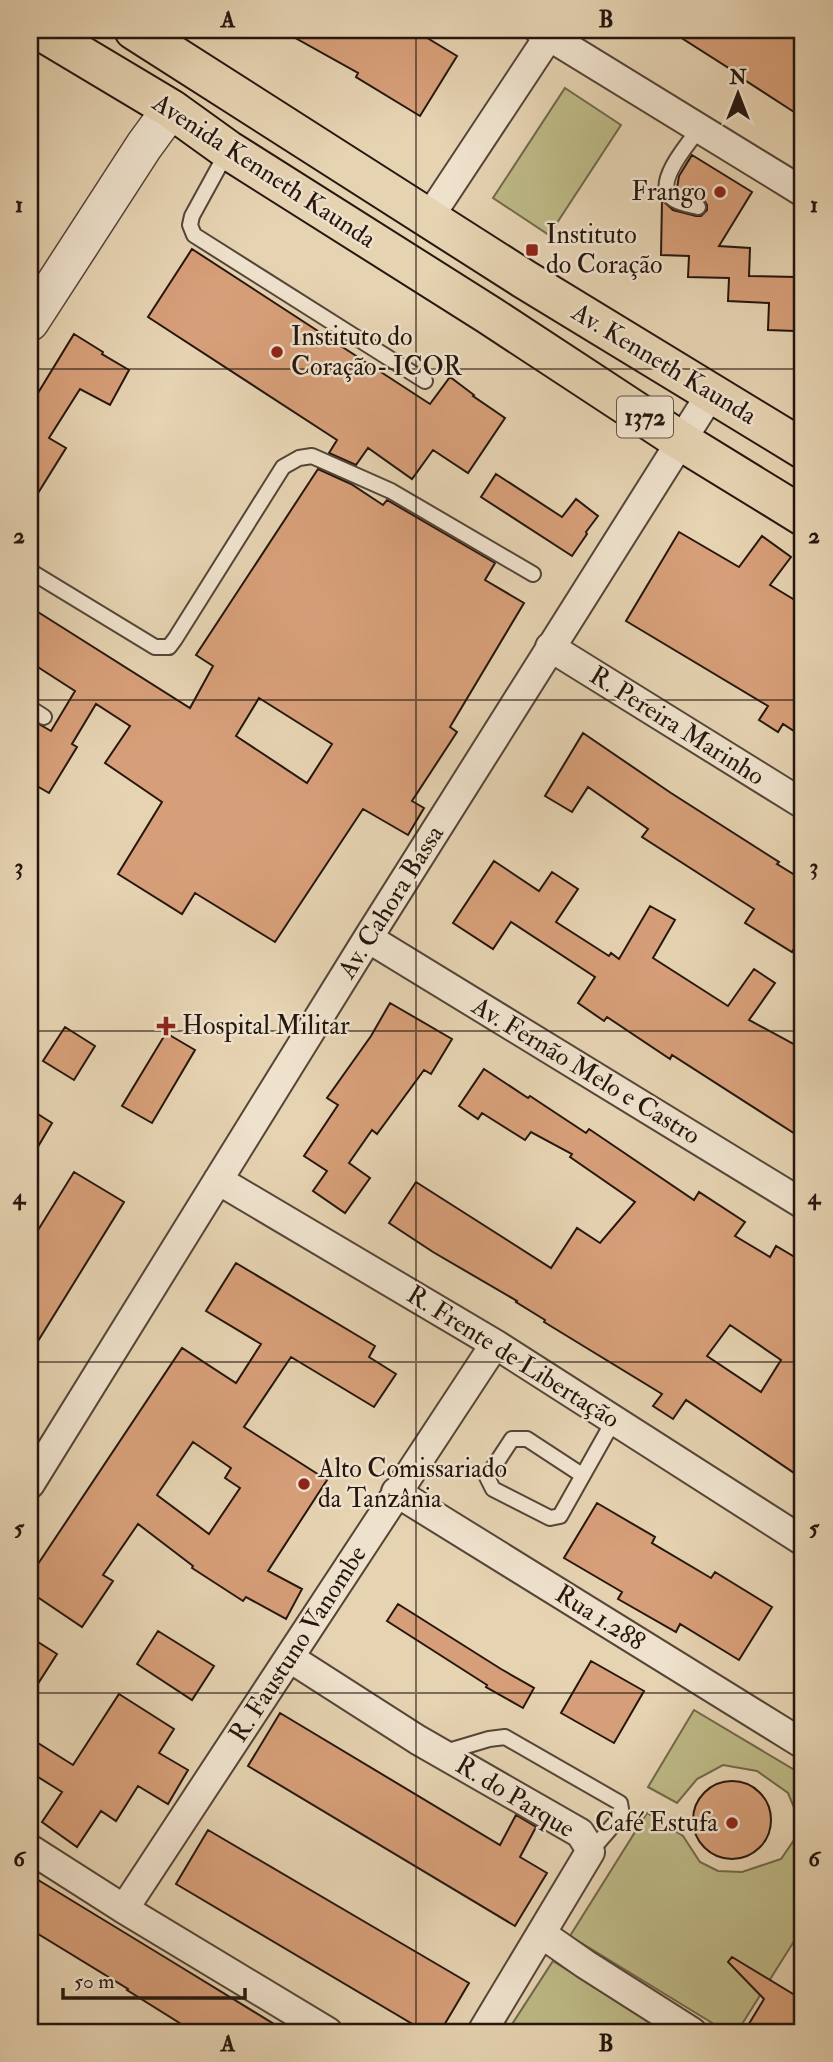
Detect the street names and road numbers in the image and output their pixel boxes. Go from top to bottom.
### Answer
street label: Avenida Kenneth Kaunda [145,86,382,255]
street label: Av. Kenneth Kaunda [565,296,762,432]
road number: 1372 [617,396,673,438]
street label: R. Pereira Marinho [584,659,770,793]
street label: Av. Cahora Bassa [331,819,451,985]
street label: Av. Fernão Melo e Castro [465,990,706,1152]
street label: R. Frente de Libertação [401,1279,625,1435]
street label: R. Faustuno Vanombe [222,1540,374,1748]
street label: Rua 1.288 [549,1578,651,1658]
street label: R. do Parque [450,1749,581,1845]

